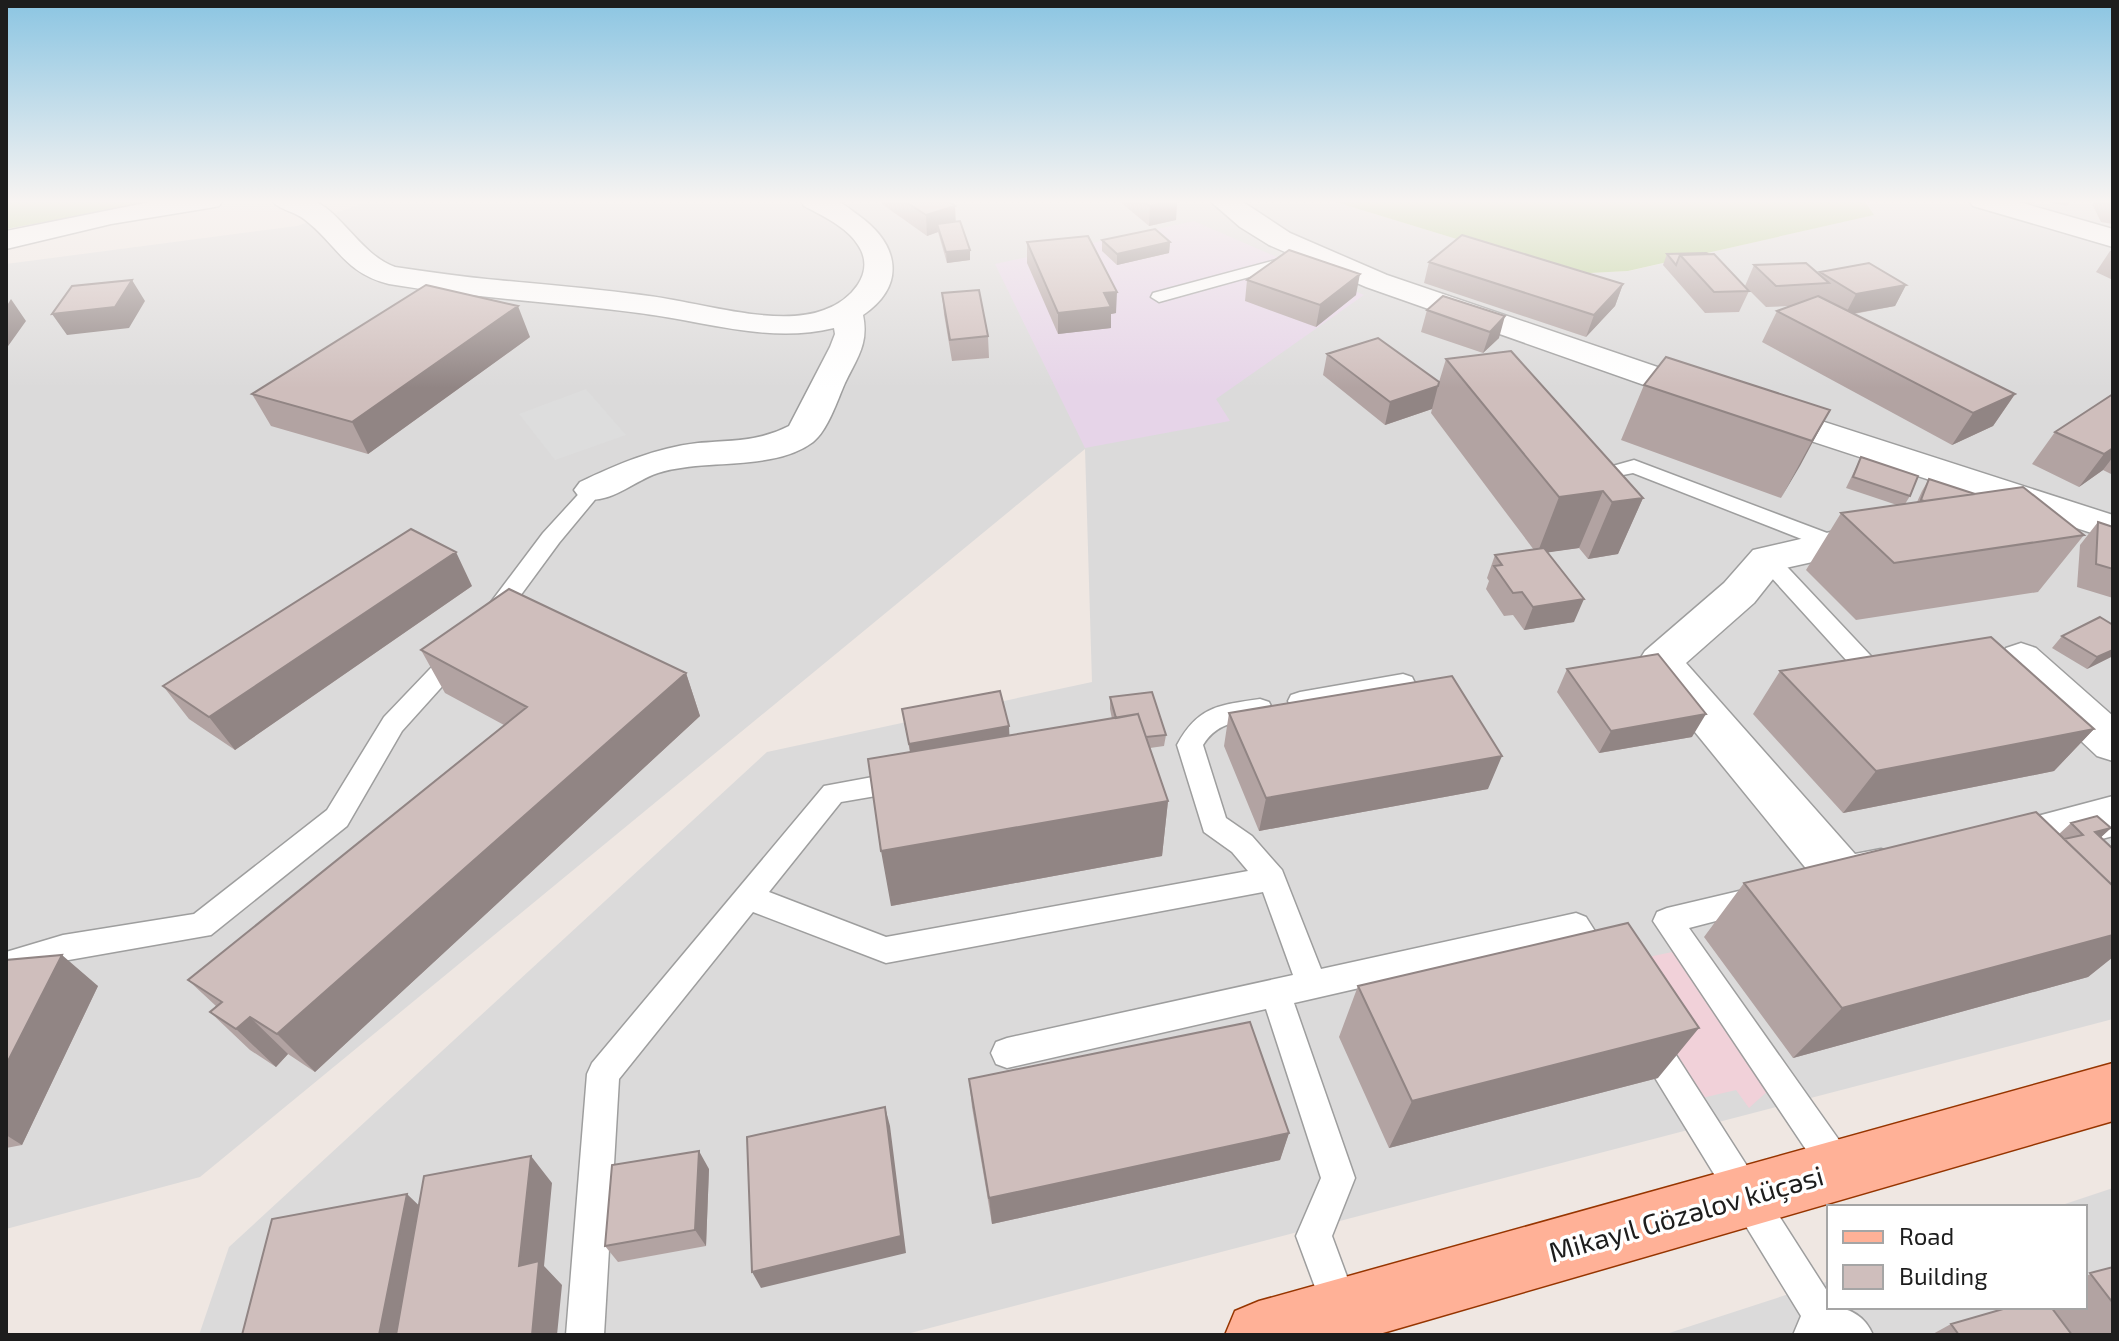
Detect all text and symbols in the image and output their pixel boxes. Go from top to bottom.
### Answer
street label: Mikayıl Gözəlov küçəsi [1544,1158,1827,1270]
legend [1827,1205,2087,1309]
text: Road [1899,1221,1954,1250]
text: Building [1899,1261,1988,1290]

